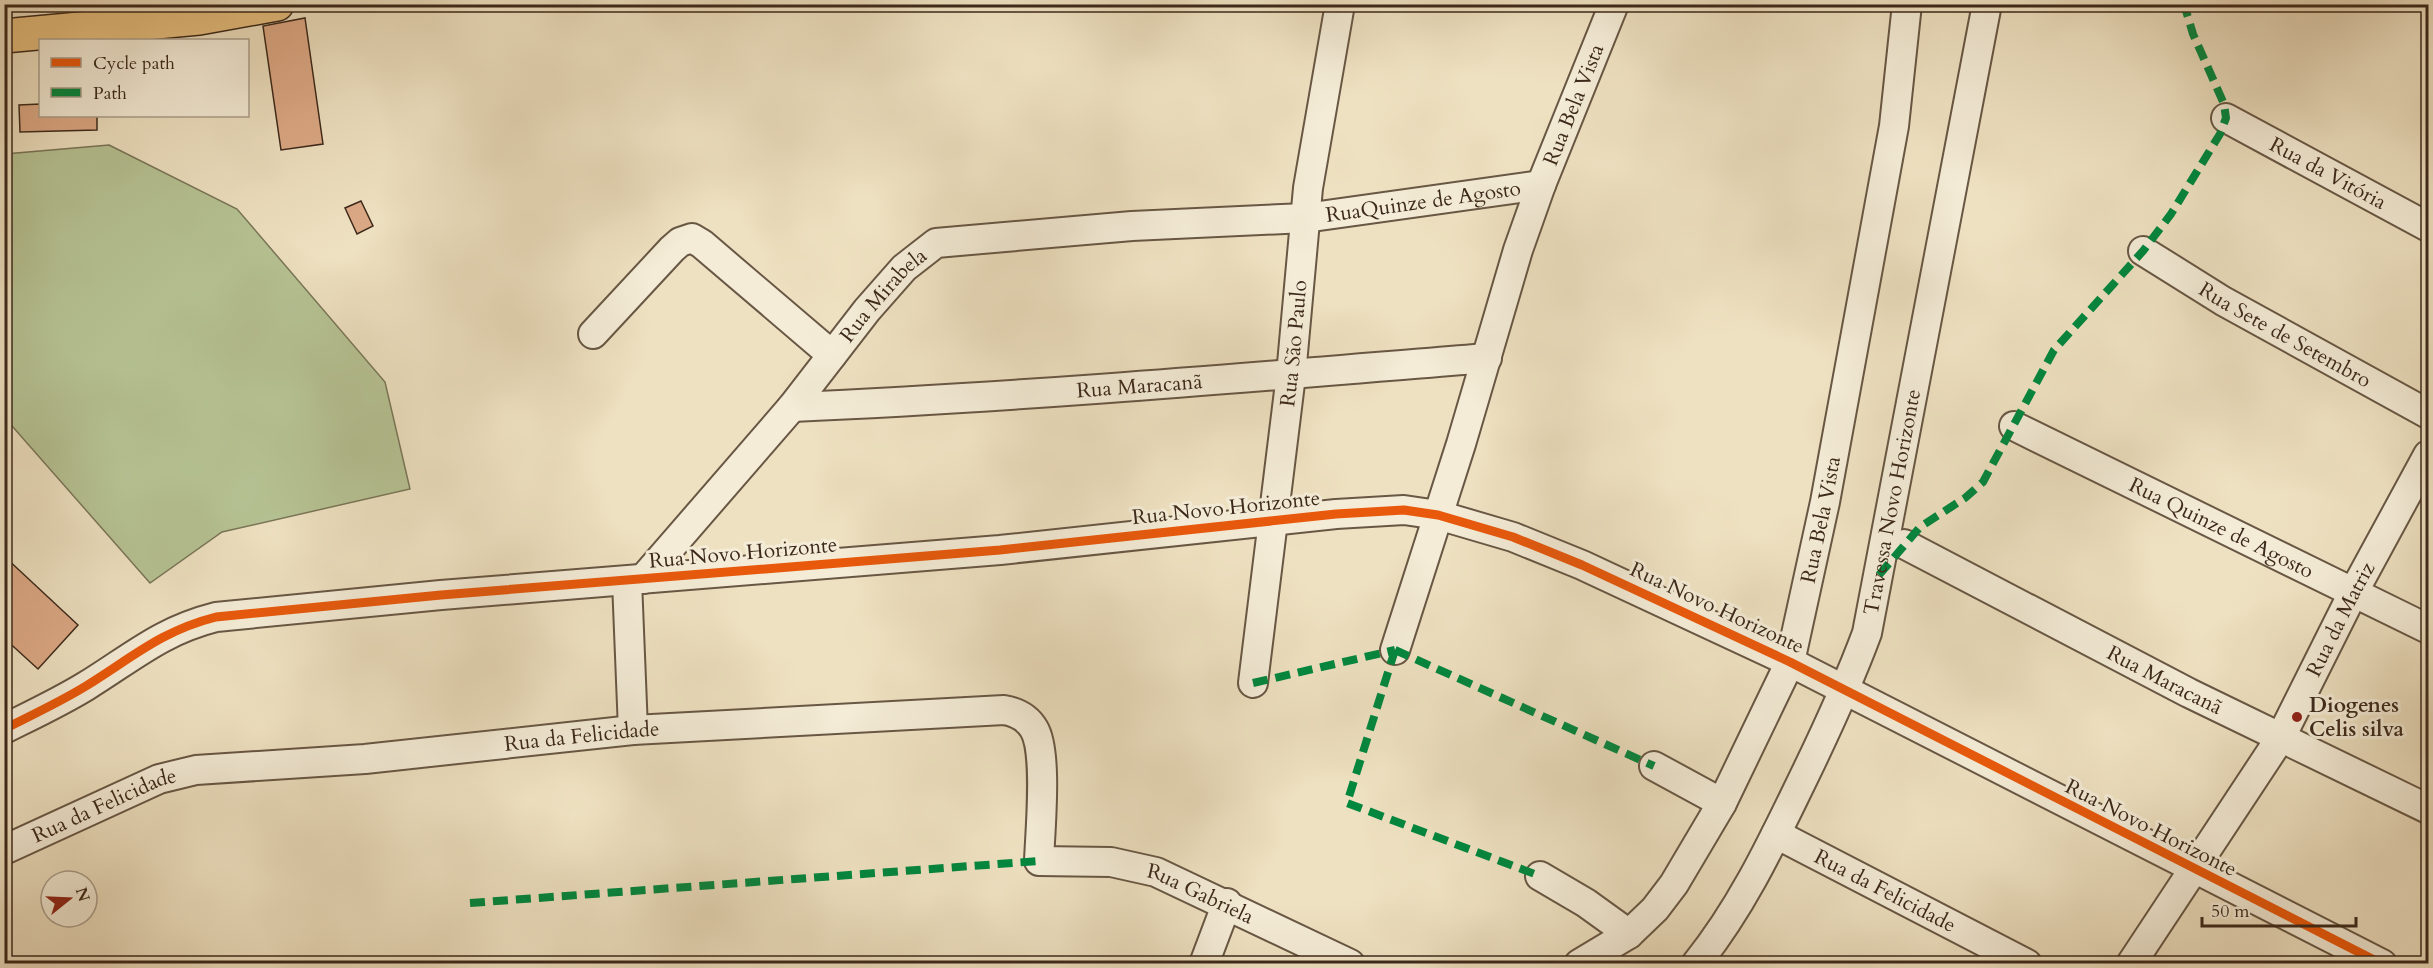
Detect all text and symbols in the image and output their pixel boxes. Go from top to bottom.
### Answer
legend [39,39,249,117]
street label: Rua Bela Vista [1536,40,1611,170]
text: Cycle path [93,51,175,76]
text: Path [93,81,127,106]
street label: Rua da Vitória [2265,130,2392,216]
street label: RuaQuinze de Agosto [1324,173,1523,229]
street label: Rua Mirabela [833,241,933,348]
street label: Rua Sete de Setembro [2193,275,2377,394]
street label: Rua São Paulo [1273,279,1314,408]
street label: Rua Maracanã [1075,367,1203,405]
street label: Travessa Novo Horizonte [1856,387,1928,617]
street label: Rua Bela Vista [1793,454,1848,586]
street label: Rua Quinze de Agosto [2124,470,2319,585]
street label: Rua Novo Horizonte [1131,484,1321,532]
street label: Rua Novo Horizonte [648,530,838,576]
street label: Rua Novo Horizonte [1625,555,1809,661]
street label: Rua da Matriz [2299,556,2382,681]
street label: Rua Maracanã [2102,638,2227,722]
place label: Diogenes Celis silva [2309,691,2405,744]
marker: Diogenes Celis silva [2290,710,2304,724]
street label: Rua da Felicidade [503,714,660,758]
street label: Rua da Felicidade [27,761,179,850]
street label: Rua Novo Horizonte [2060,772,2242,884]
street label: Rua da Felicidade [1809,842,1961,939]
street label: Rua Gabriela [1144,856,1259,931]
north arrow [39,869,99,929]
text: N [70,885,95,905]
scale bar [2202,890,2356,928]
text: 50 m [2211,899,2250,924]

